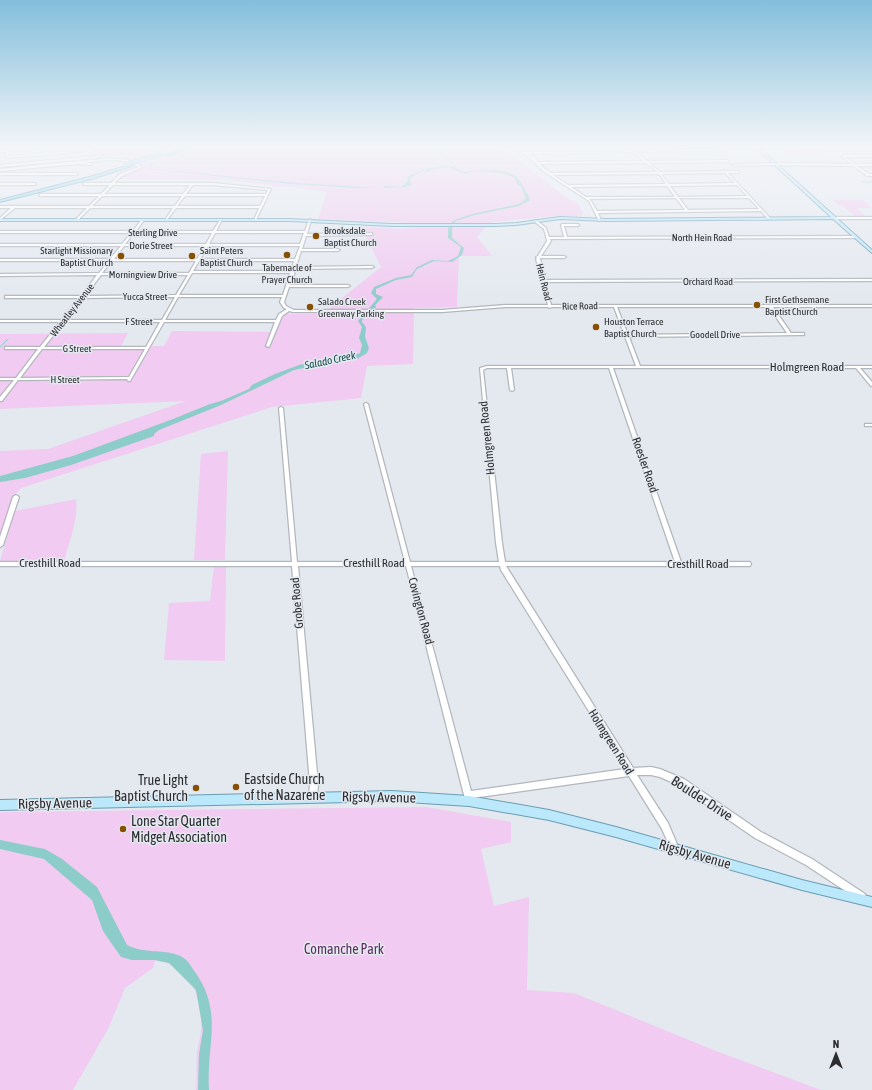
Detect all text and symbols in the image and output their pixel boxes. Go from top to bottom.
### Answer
place label: Brooksdale Baptist Church [324,225,377,248]
street label: Sterling Drive [128,227,178,238]
marker: Brooksdale Baptist Church [311,231,321,241]
street label: North Hein Road [672,232,733,243]
street label: Dorie Street [129,240,173,251]
place label: Starlight Missionary Baptist Church [40,245,113,268]
place label: Saint Peters Baptist Church [200,245,253,268]
marker: Tabernacle of Prayer Church [282,250,292,260]
marker: Starlight Missionary Baptist Church [116,251,126,261]
marker: Saint Peters Baptist Church [187,251,197,261]
place label: Tabernacle of Prayer Church [262,262,313,285]
street label: Hein Road [534,262,554,302]
street label: Morningview Drive [109,269,178,280]
street label: Orchard Road [683,276,733,287]
street label: Wheatley Avenue [48,281,96,339]
street label: Yucca Street [123,291,167,302]
place label: First Gethsemane Baptist Church [765,294,829,317]
place label: Salado Creek Greenway Parking [318,296,385,319]
street label: Rice Road [562,300,598,312]
marker: First Gethsemane Baptist Church [752,300,762,310]
marker: Salado Creek Greenway Parking [305,302,315,312]
street label: F Street [125,316,153,327]
place label: Houston Terrace Baptist Church [604,316,664,339]
marker: Houston Terrace Baptist Church [591,322,601,332]
street label: Goodell Drive [690,329,740,340]
street label: G Street [63,343,91,354]
water label: Salado Creek [302,349,357,371]
street label: Holmgreen Road [770,360,844,374]
street label: H Street [50,374,80,385]
street label: Holmgreen Road [476,400,498,476]
street label: Roesler Road [629,435,661,495]
street label: Cresthill Road [19,556,81,570]
street label: Cresthill Road [343,556,405,570]
street label: Cresthill Road [667,557,729,571]
street label: Covington Road [405,576,437,646]
street label: Grobe Road [288,577,306,629]
street label: Holmgreen Road [585,707,637,777]
place label: Eastside Church of the Nazarene [244,771,325,803]
place label: True Light Baptist Church [114,772,188,804]
street label: Boulder Drive [668,772,736,824]
marker: Eastside Church of the Nazarene [231,782,241,792]
marker: True Light Baptist Church [191,783,201,793]
street label: Rigsby Avenue [342,788,416,806]
street label: Rigsby Avenue [18,794,92,812]
place label: Lone Star Quarter Midget Association [131,813,227,845]
marker: Lone Star Quarter Midget Association [118,824,128,834]
street label: Rigsby Avenue [657,836,733,872]
park label: Comanche Park [304,941,384,957]
north arrow [816,1034,856,1074]
text: N [833,1038,839,1050]

